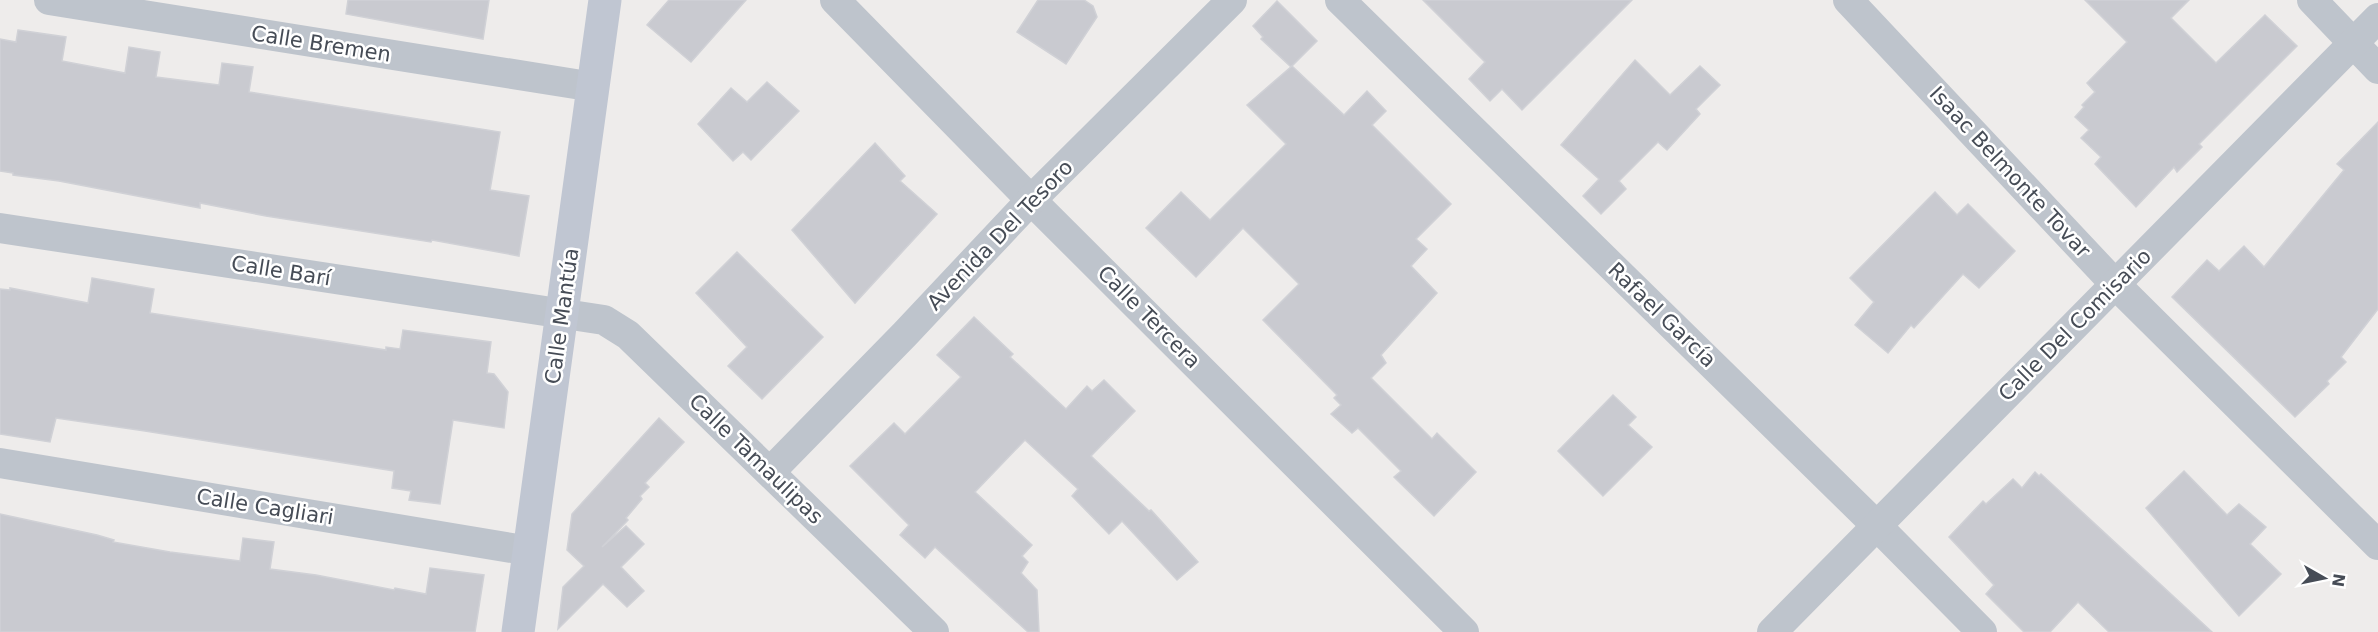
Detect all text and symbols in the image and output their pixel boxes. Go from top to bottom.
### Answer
street label: Calle Bremen [249,21,393,67]
street label: Isaac Belmonte Tovar [1925,82,2096,263]
street label: Avenida Del Tesoro [922,155,1078,315]
street label: Calle Del Comisario [1994,244,2156,406]
street label: Calle Mantúa [541,246,583,386]
street label: Calle Barí [229,251,334,291]
street label: Rafael García [1603,258,1721,372]
street label: Calle Tercera [1093,261,1205,373]
street label: Calle Tamaulipas [684,389,828,529]
street label: Calle Cagliari [195,484,335,530]
north arrow [2294,548,2354,608]
text: N [2328,572,2349,588]

